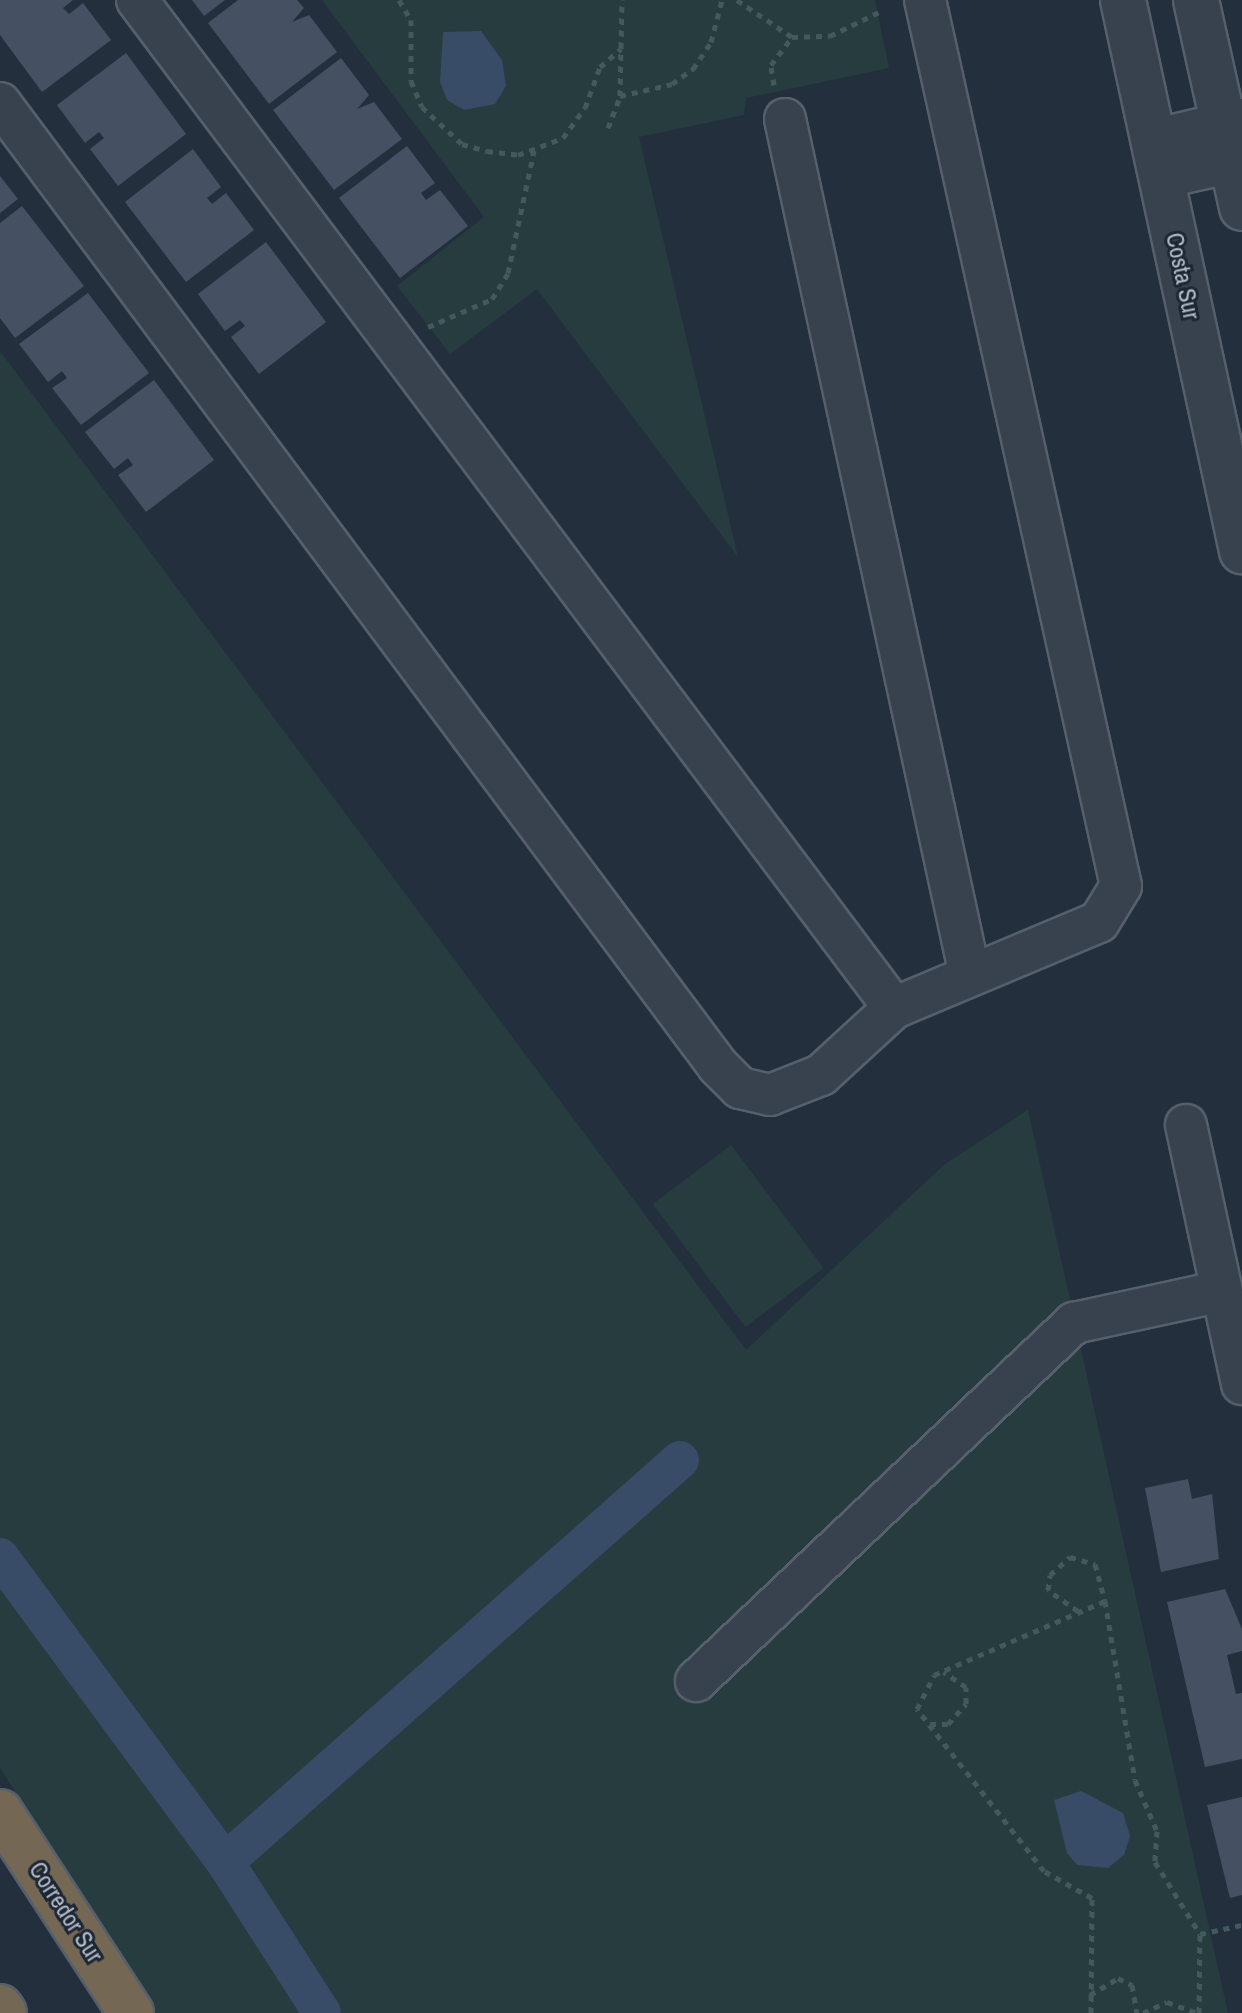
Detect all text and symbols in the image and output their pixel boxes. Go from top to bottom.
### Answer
street label: Costa Sur [1160,230,1206,322]
street label: Corredor Sur [23,1856,109,1968]

